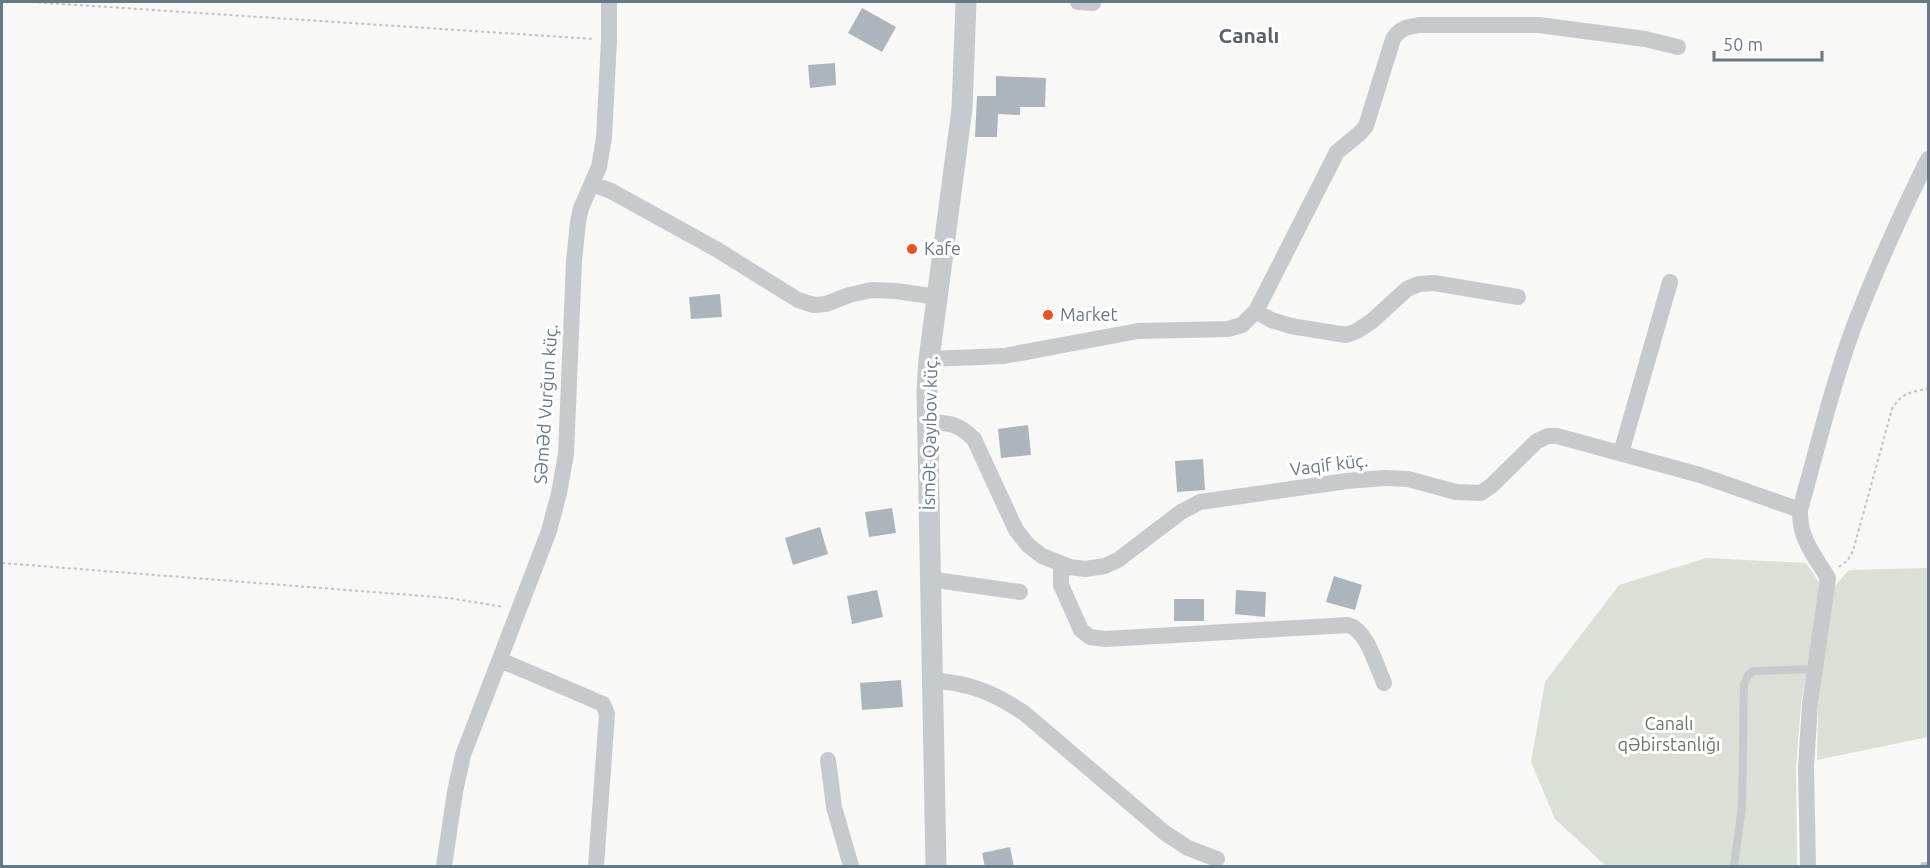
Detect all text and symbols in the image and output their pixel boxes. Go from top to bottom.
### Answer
district label: Canalı [1219,23,1279,47]
scale bar [1714,24,1822,62]
text: 50 m [1723,34,1763,54]
place label: Kafe [924,238,961,258]
marker: Kafe [905,242,919,256]
place label: Market [1060,304,1118,324]
marker: Market [1041,308,1055,322]
street label: Səməd Vurğun küç. [529,323,561,485]
street label: İsmət Qayıbov küç. [918,356,941,510]
street label: Vaqif küç. [1289,449,1369,479]
park label: Canalı qəbirstanlığı [1617,713,1721,754]

